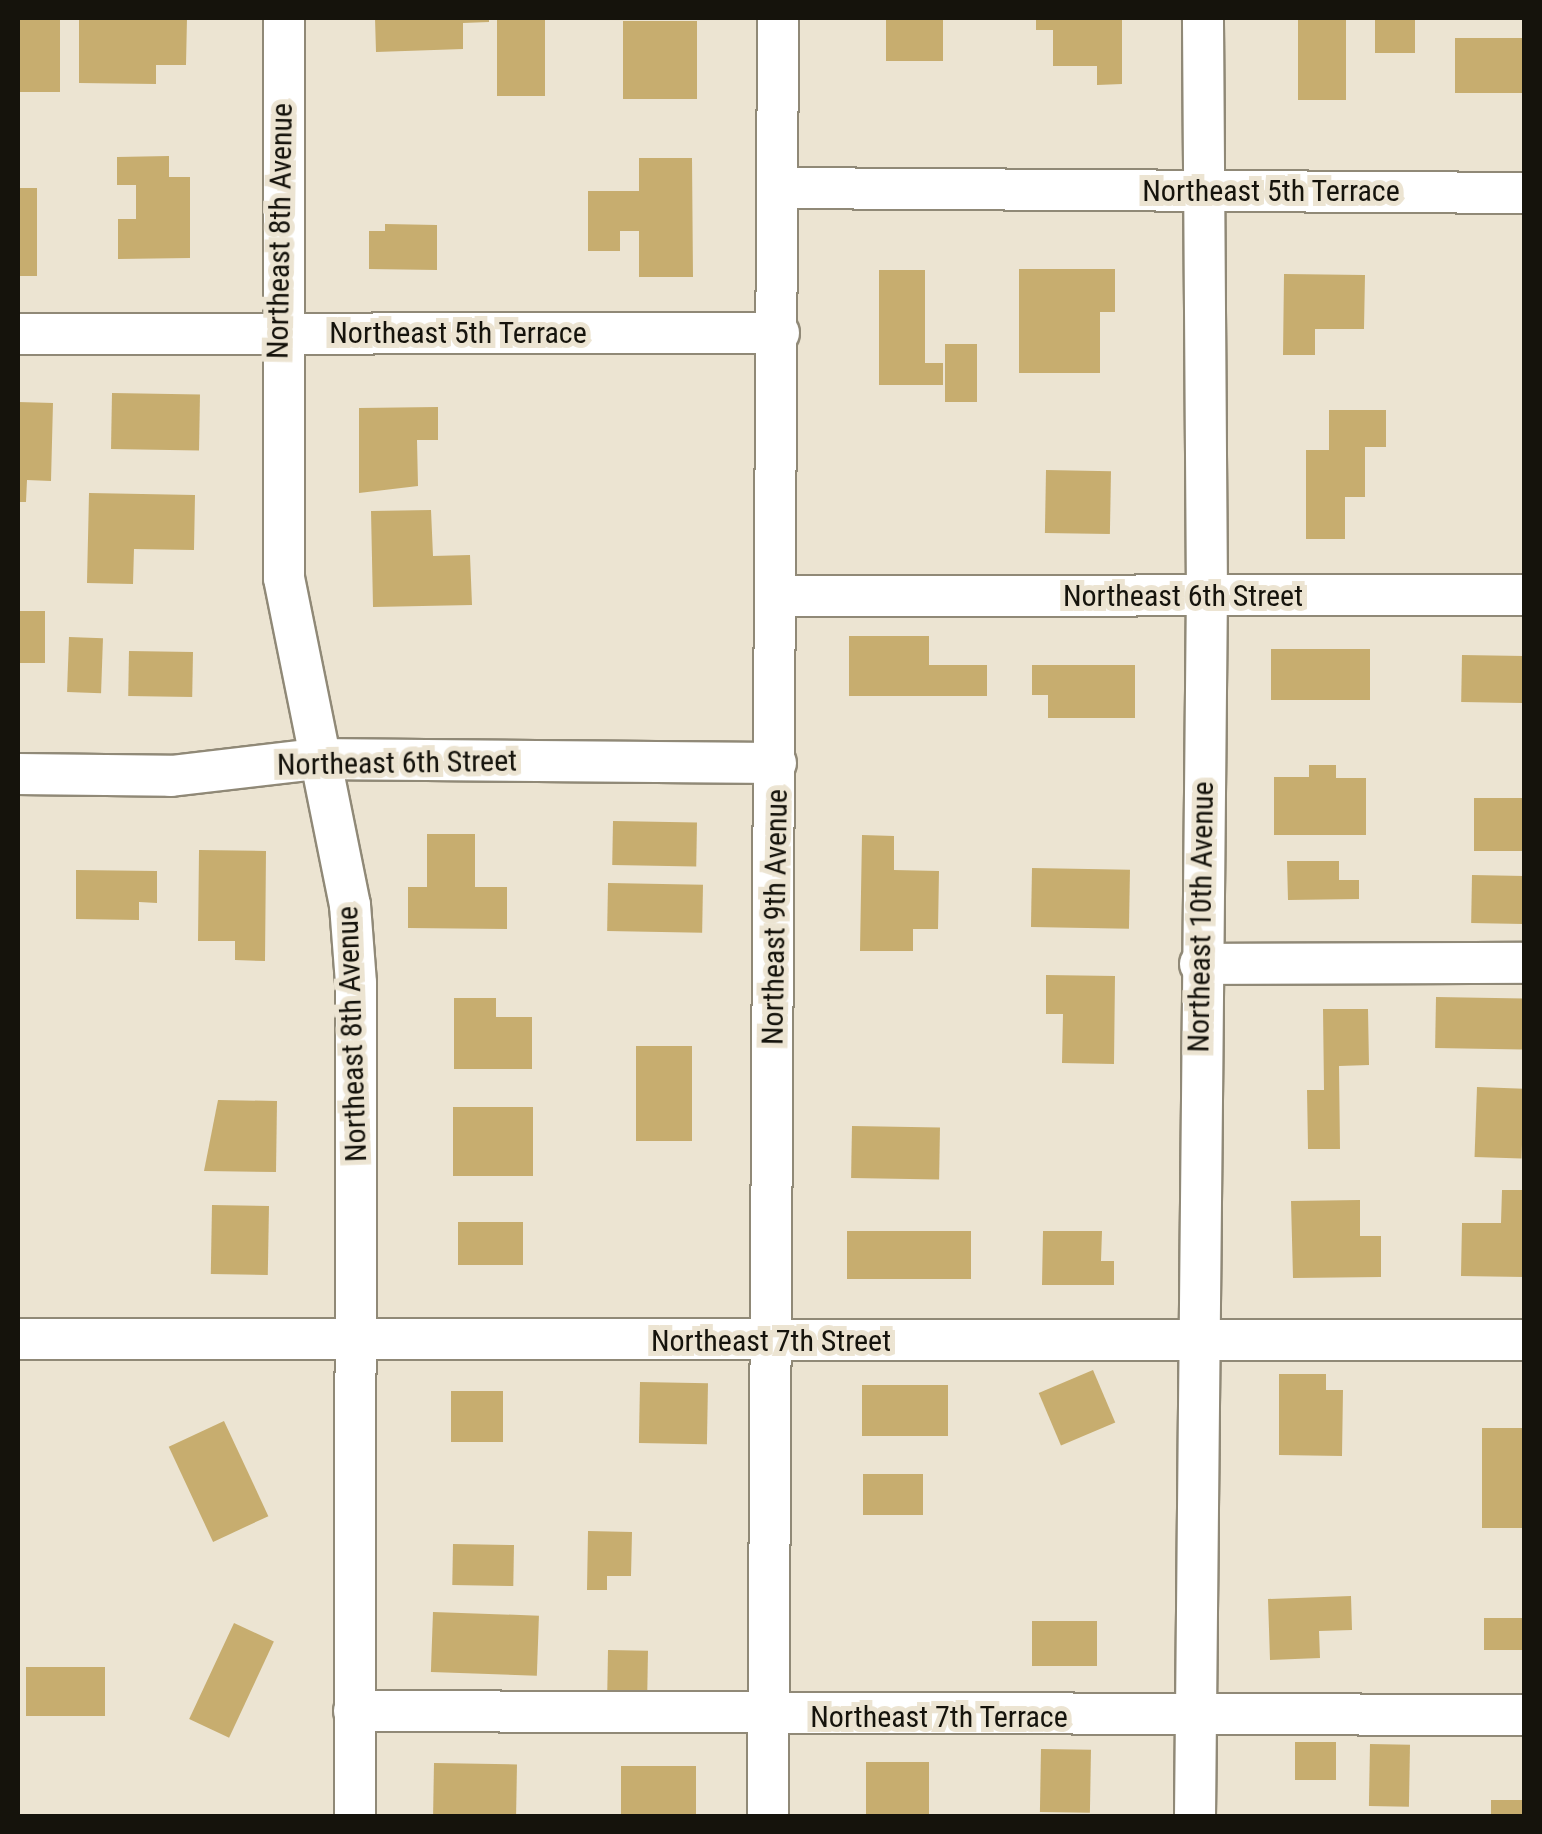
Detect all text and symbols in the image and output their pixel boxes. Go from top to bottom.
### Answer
street label: Northeast 8th Avenue [260,103,300,359]
street label: Northeast 5th Terrace [1142,173,1400,209]
street label: Northeast 5th Terrace [329,315,587,351]
street label: Northeast 6th Street [1063,578,1303,614]
street label: Northeast 6th Street [277,743,517,783]
street label: Northeast 10th Avenue [1181,781,1221,1053]
street label: Northeast 9th Avenue [755,789,795,1045]
street label: Northeast 8th Avenue [330,905,374,1163]
street label: Northeast 7th Street [651,1323,891,1359]
street label: Northeast 7th Terrace [810,1699,1068,1735]

